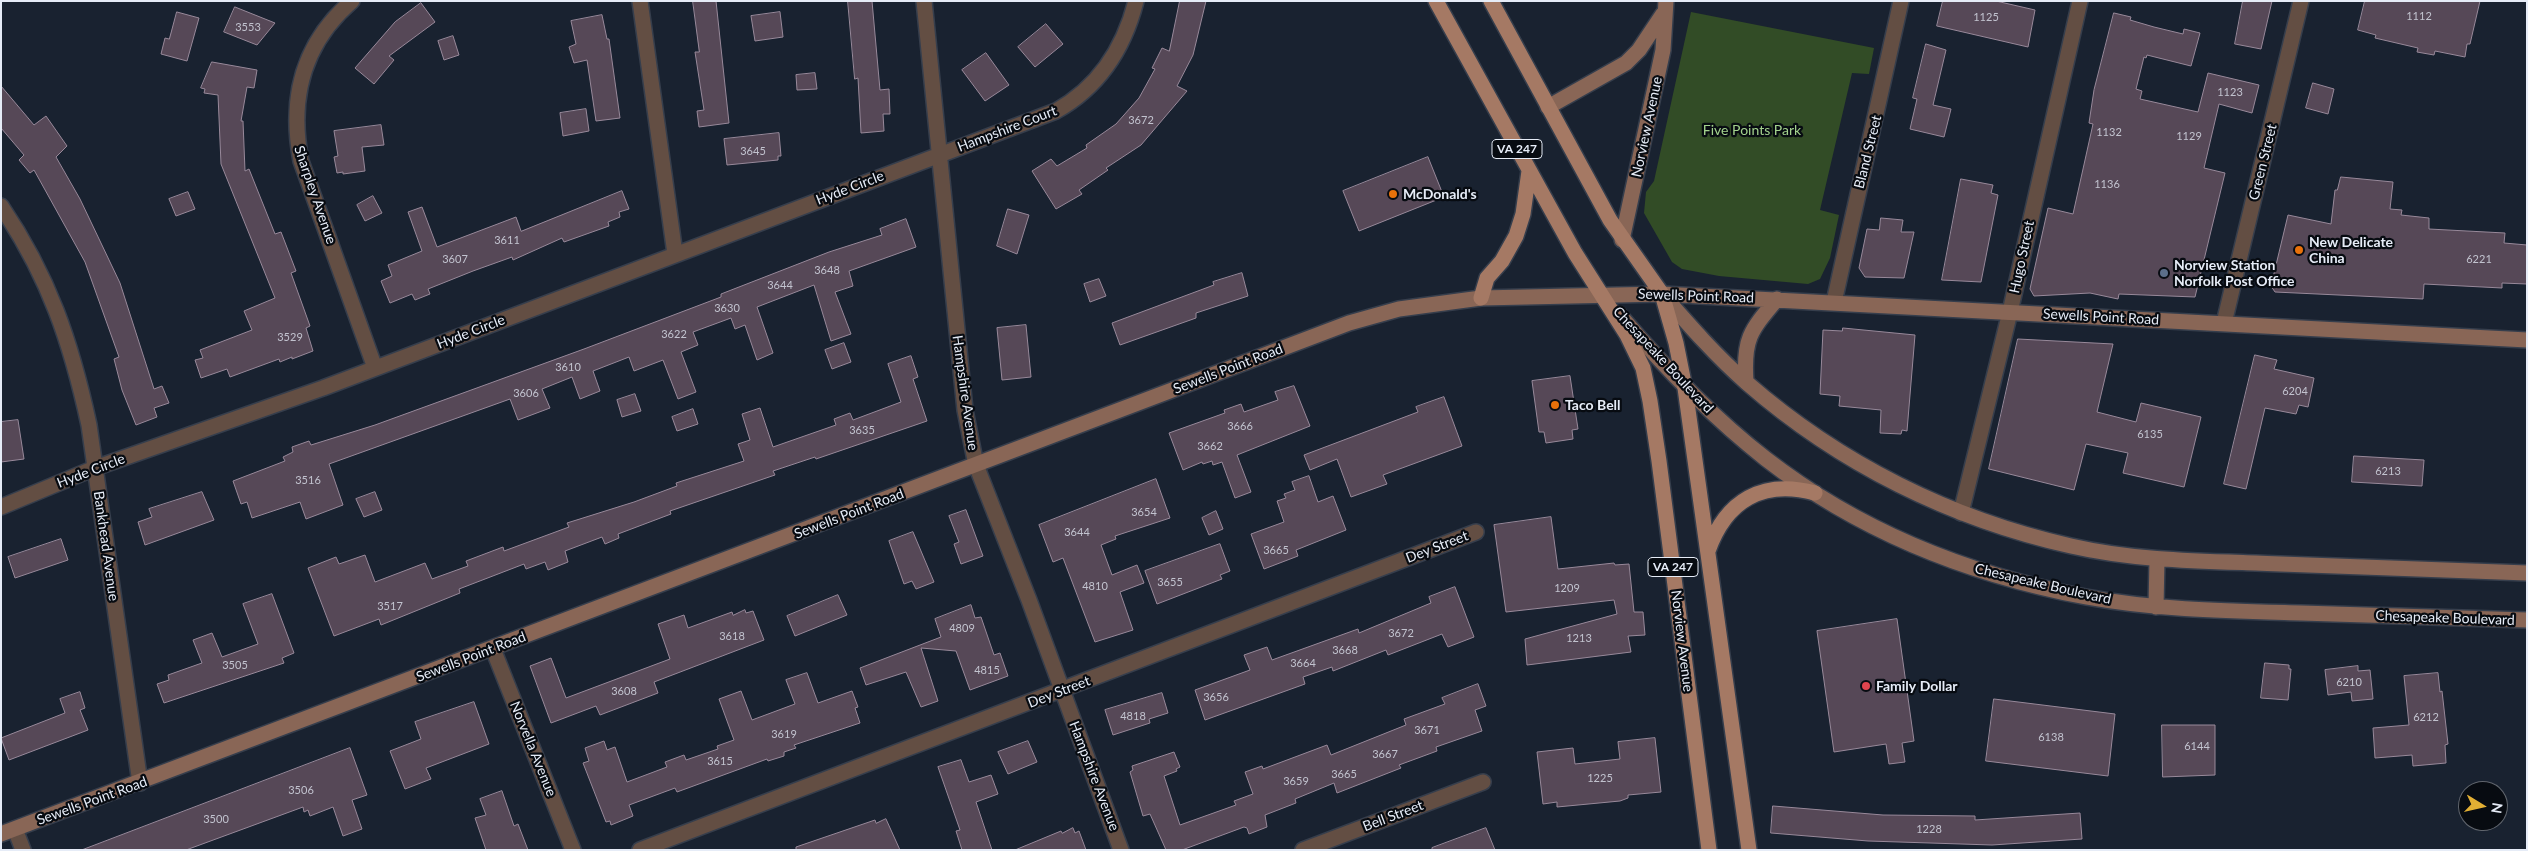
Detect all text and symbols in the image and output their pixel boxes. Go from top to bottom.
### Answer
house number: 1112 [2406,9,2432,23]
house number: 1125 [1973,10,1999,24]
house number: 3553 [235,20,261,34]
street label: Norview Avenue [1628,75,1666,179]
house number: 1123 [2217,85,2243,99]
street label: Hampshire Court [955,102,1059,156]
house number: 3672 [1128,113,1154,127]
street label: Bland Street [1851,113,1885,191]
park label: Five Points Park [1703,122,1801,138]
street label: Green Street [2245,122,2281,202]
house number: 1132 [2096,125,2122,139]
house number: 1129 [2176,129,2202,143]
road number: VA 247 [1492,140,1542,158]
street label: Sharpley Avenue [290,144,340,246]
house number: 3645 [740,144,766,158]
street label: Hyde Circle [814,167,886,209]
house number: 1136 [2094,177,2120,191]
place label: McDonald's [1403,186,1477,202]
marker: McDonald's [1387,188,1399,200]
street label: Hugo Street [2006,219,2038,295]
house number: 3611 [494,233,520,247]
place label: New Delicate China [2309,234,2393,266]
marker: New Delicate China [2293,244,2305,256]
house number: 3607 [442,252,468,266]
house number: 6221 [2466,252,2492,266]
place label: Norview Station Norfolk Post Office [2174,257,2294,290]
house number: 3648 [814,263,840,277]
marker: Norview Station Norfolk Post Office [2158,267,2170,279]
house number: 3644 [767,278,793,292]
street label: Sewells Point Road [1638,286,1754,306]
house number: 3630 [714,301,740,315]
street label: Chesapeake Boulevard [1609,303,1717,417]
street label: Sewells Point Road [2043,306,2159,328]
street label: Hyde Circle [435,311,507,353]
house number: 3622 [661,327,687,341]
house number: 3529 [277,330,303,344]
street label: Hampshire Avenue [949,334,981,452]
street label: Sewells Point Road [1171,340,1285,398]
house number: 3610 [555,360,581,374]
house number: 6204 [2282,384,2308,398]
house number: 3606 [513,386,539,400]
place label: Taco Bell [1565,397,1621,413]
marker: Taco Bell [1549,399,1561,411]
house number: 3666 [1227,419,1253,433]
house number: 3635 [849,423,875,437]
house number: 6135 [2137,427,2163,441]
house number: 3662 [1197,439,1223,453]
street label: Hyde Circle [55,450,127,492]
house number: 6213 [2375,464,2401,478]
house number: 3516 [295,473,321,487]
street label: Sewells Point Road [792,485,906,543]
street label: Bankhead Avenue [90,490,122,602]
house number: 3654 [1131,505,1157,519]
house number: 3644 [1064,525,1090,539]
street label: Dey Street [1403,527,1471,567]
house number: 3665 [1263,543,1289,557]
road number: VA 247 [1648,558,1698,576]
street label: Chesapeake Boulevard [1973,560,2113,608]
house number: 3655 [1157,575,1183,589]
house number: 4810 [1082,579,1108,593]
house number: 1209 [1554,581,1580,595]
street label: Norview Avenue [1667,589,1697,693]
house number: 3517 [377,599,403,613]
street label: Chesapeake Boulevard [2375,607,2515,629]
house number: 4809 [949,621,975,635]
house number: 3672 [1388,626,1414,640]
street label: Sewells Point Road [414,628,528,686]
house number: 3618 [719,629,745,643]
house number: 1213 [1566,631,1592,645]
house number: 3668 [1332,643,1358,657]
house number: 3664 [1290,656,1316,670]
house number: 3505 [222,658,248,672]
house number: 4815 [974,663,1000,677]
street label: Dey Street [1025,672,1093,712]
house number: 6210 [2336,675,2362,689]
place label: Family Dollar [1876,678,1958,694]
marker: Family Dollar [1860,680,1872,692]
house number: 3608 [611,684,637,698]
house number: 3656 [1203,690,1229,704]
street label: Norvella Avenue [506,699,560,799]
house number: 4818 [1120,709,1146,723]
house number: 6212 [2413,710,2439,724]
street label: Hampshire Avenue [1065,719,1123,833]
house number: 3671 [1414,723,1440,737]
house number: 3619 [771,727,797,741]
house number: 6138 [2038,730,2064,744]
house number: 6144 [2184,739,2210,753]
house number: 3667 [1372,747,1398,761]
house number: 3615 [707,754,733,768]
house number: 3665 [1331,767,1357,781]
house number: 1225 [1587,771,1613,785]
street label: Sewells Point Road [35,773,149,829]
house number: 3659 [1283,774,1309,788]
north arrow [2458,781,2508,831]
house number: 3506 [288,783,314,797]
street label: Bell Street [1360,797,1426,835]
text: N [2488,802,2507,815]
house number: 3500 [203,812,229,826]
house number: 1228 [1916,822,1942,836]

